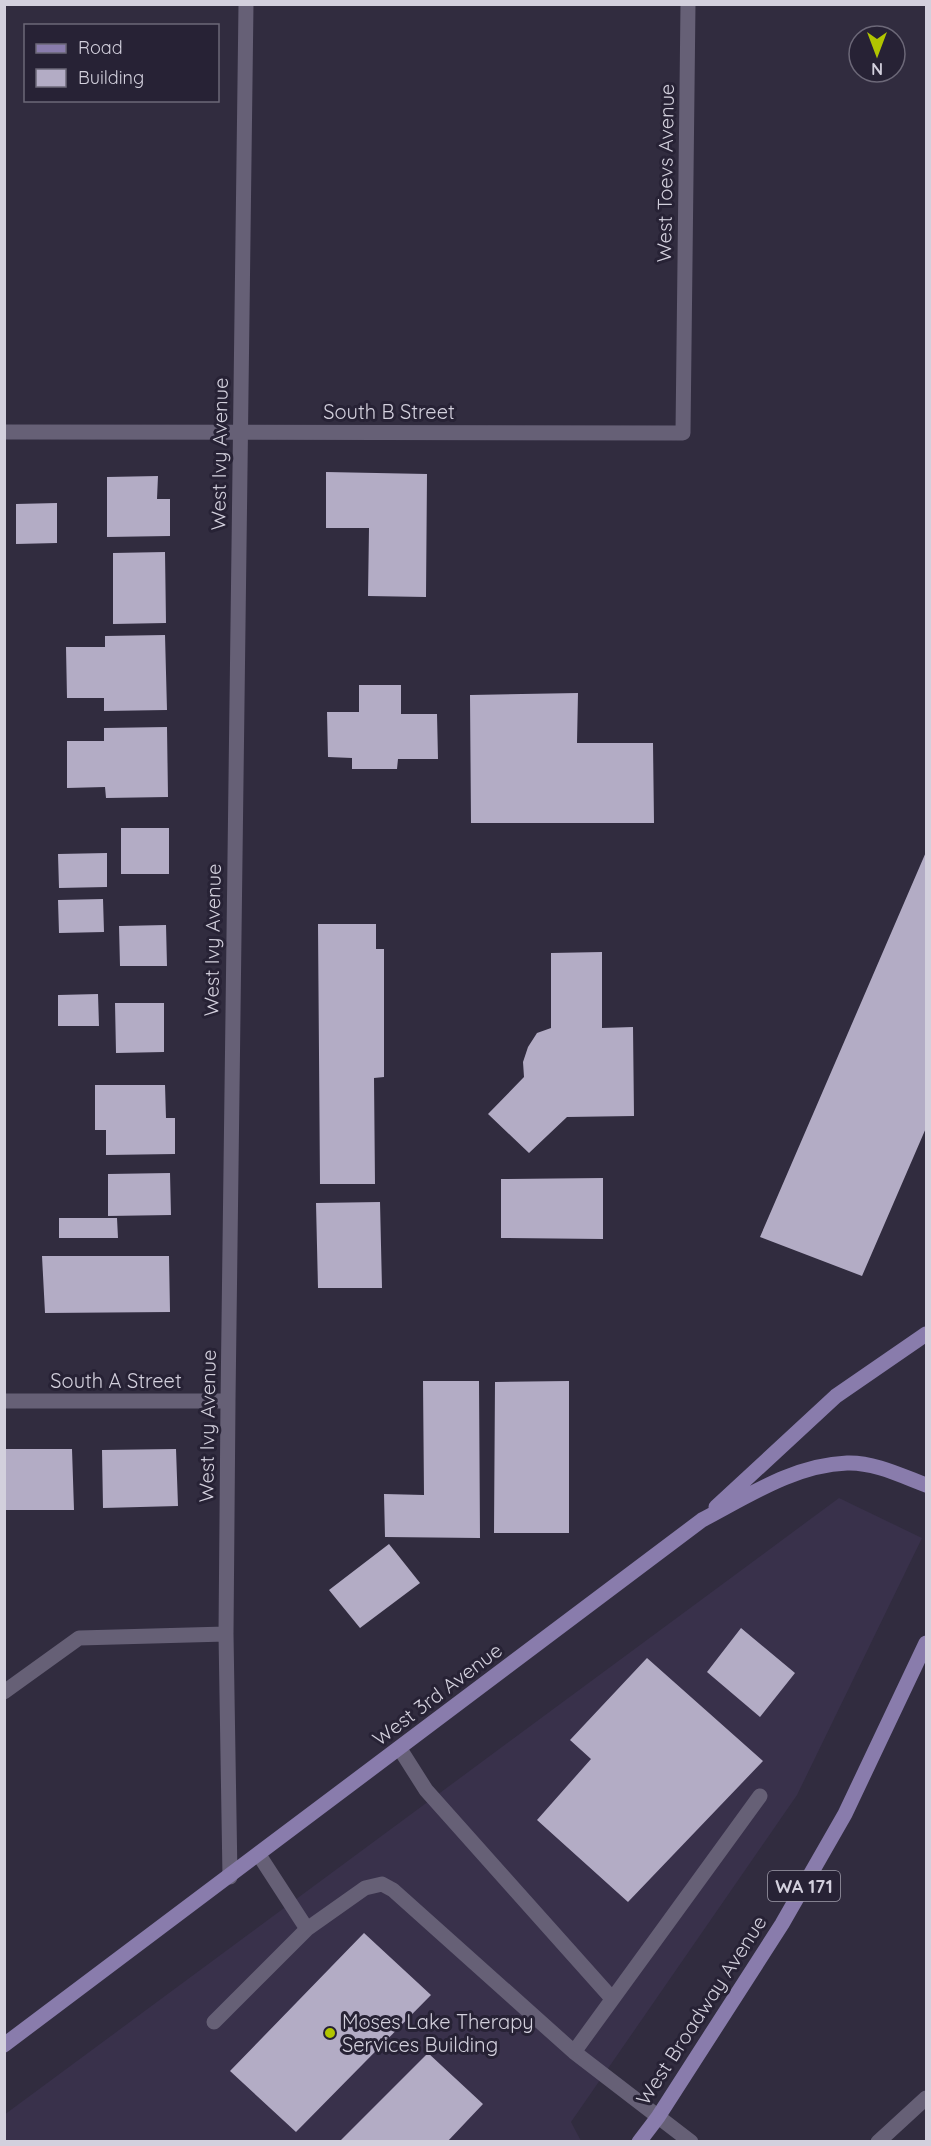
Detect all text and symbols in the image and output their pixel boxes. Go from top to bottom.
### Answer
legend [24,24,219,102]
north arrow [847,24,907,84]
text: Road [78,36,123,59]
text: N [871,59,883,79]
text: Building [78,66,144,89]
street label: West Toevs Avenue [651,83,679,263]
street label: West Ivy Avenue [205,377,233,531]
street label: South B Street [323,399,455,424]
street label: West Ivy Avenue [198,863,226,1017]
street label: West Ivy Avenue [193,1349,221,1503]
street label: South A Street [50,1368,182,1393]
street label: West 3rd Avenue [367,1637,507,1751]
road number: WA 171 [768,1871,840,1901]
street label: West Broadway Avenue [630,1911,772,2109]
place label: Moses Lake Therapy Services Building [342,2009,534,2057]
marker: Moses Lake Therapy Services Building [323,2026,337,2040]

